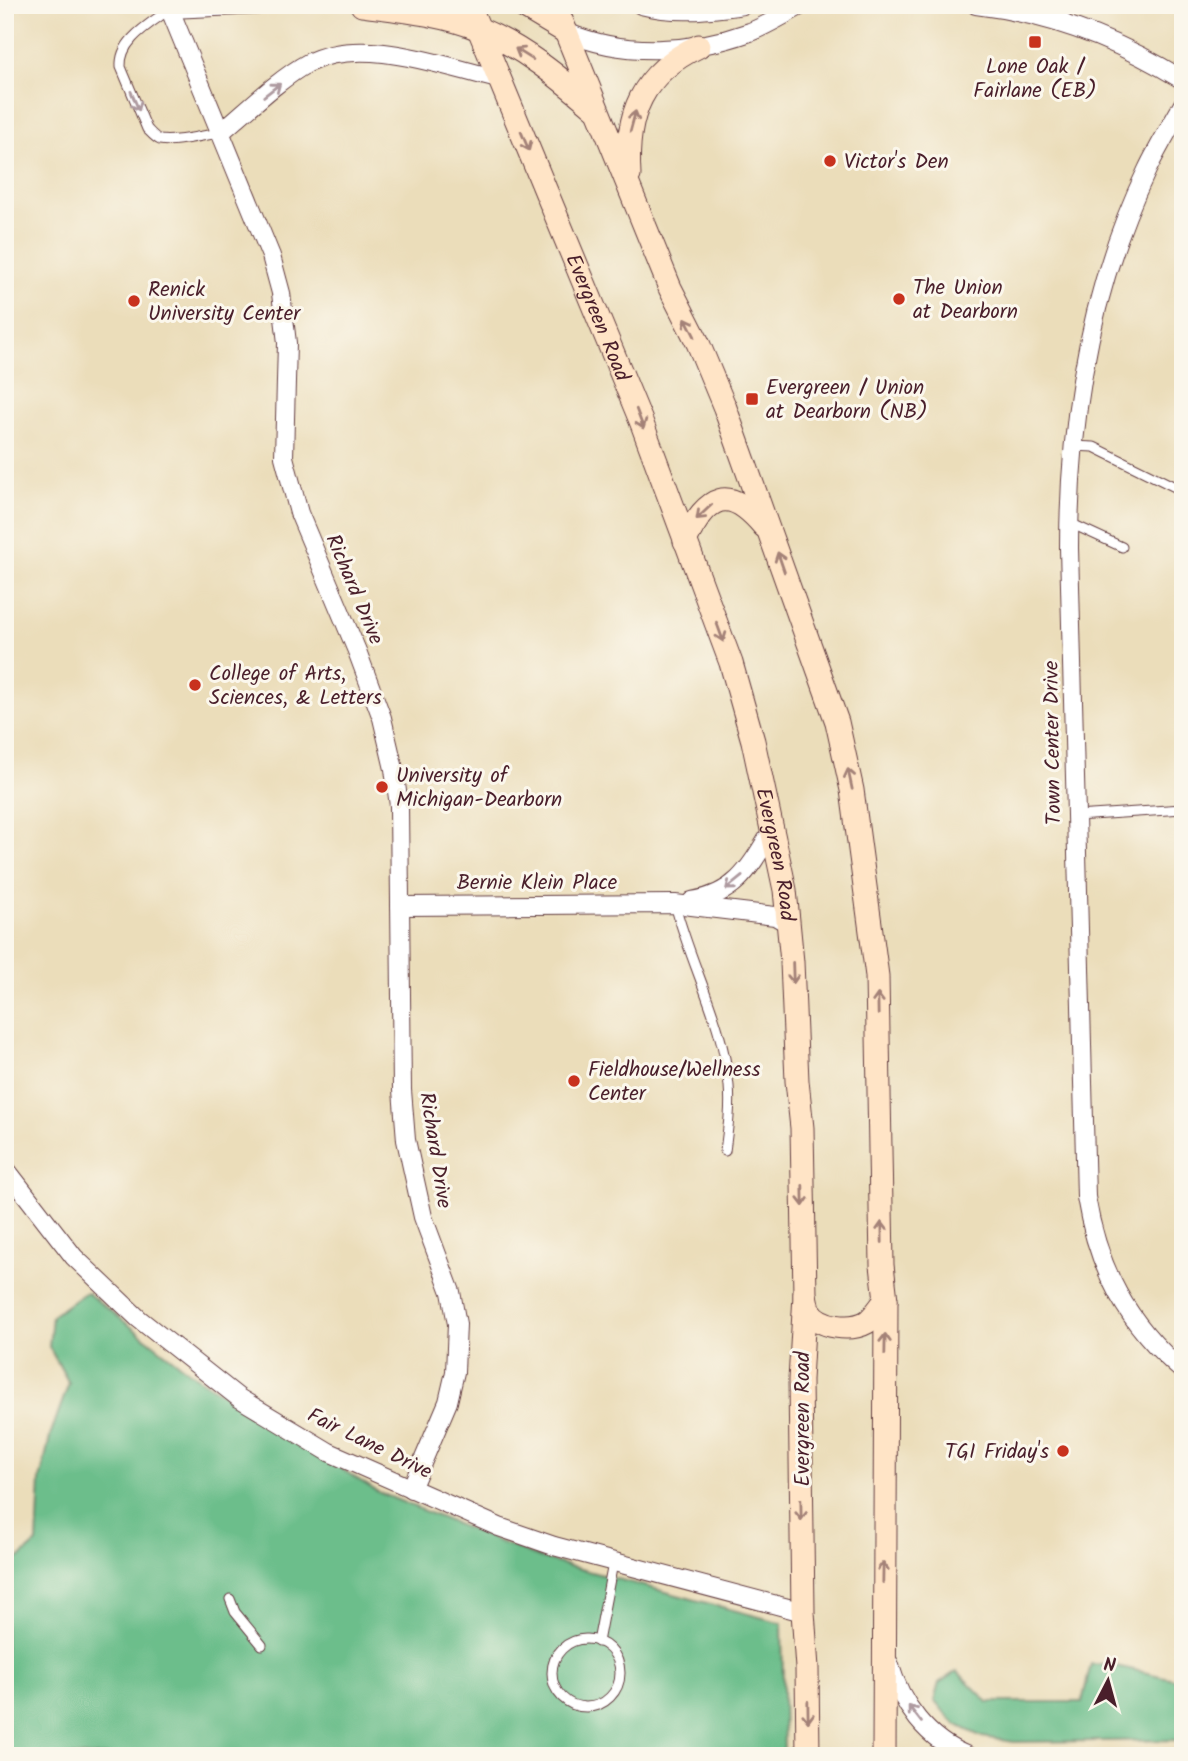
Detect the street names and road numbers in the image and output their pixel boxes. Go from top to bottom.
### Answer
street label: Evergreen Road [556,249,638,387]
street label: Richard Drive [315,529,392,651]
street label: Town Center Drive [1036,660,1071,825]
street label: Evergreen Road [745,785,803,923]
street label: Bernie Klein Place [457,867,618,900]
street label: Richard Drive [409,1090,460,1211]
street label: Evergreen Road [787,1351,820,1487]
street label: Fair Lane Drive [301,1400,438,1489]

